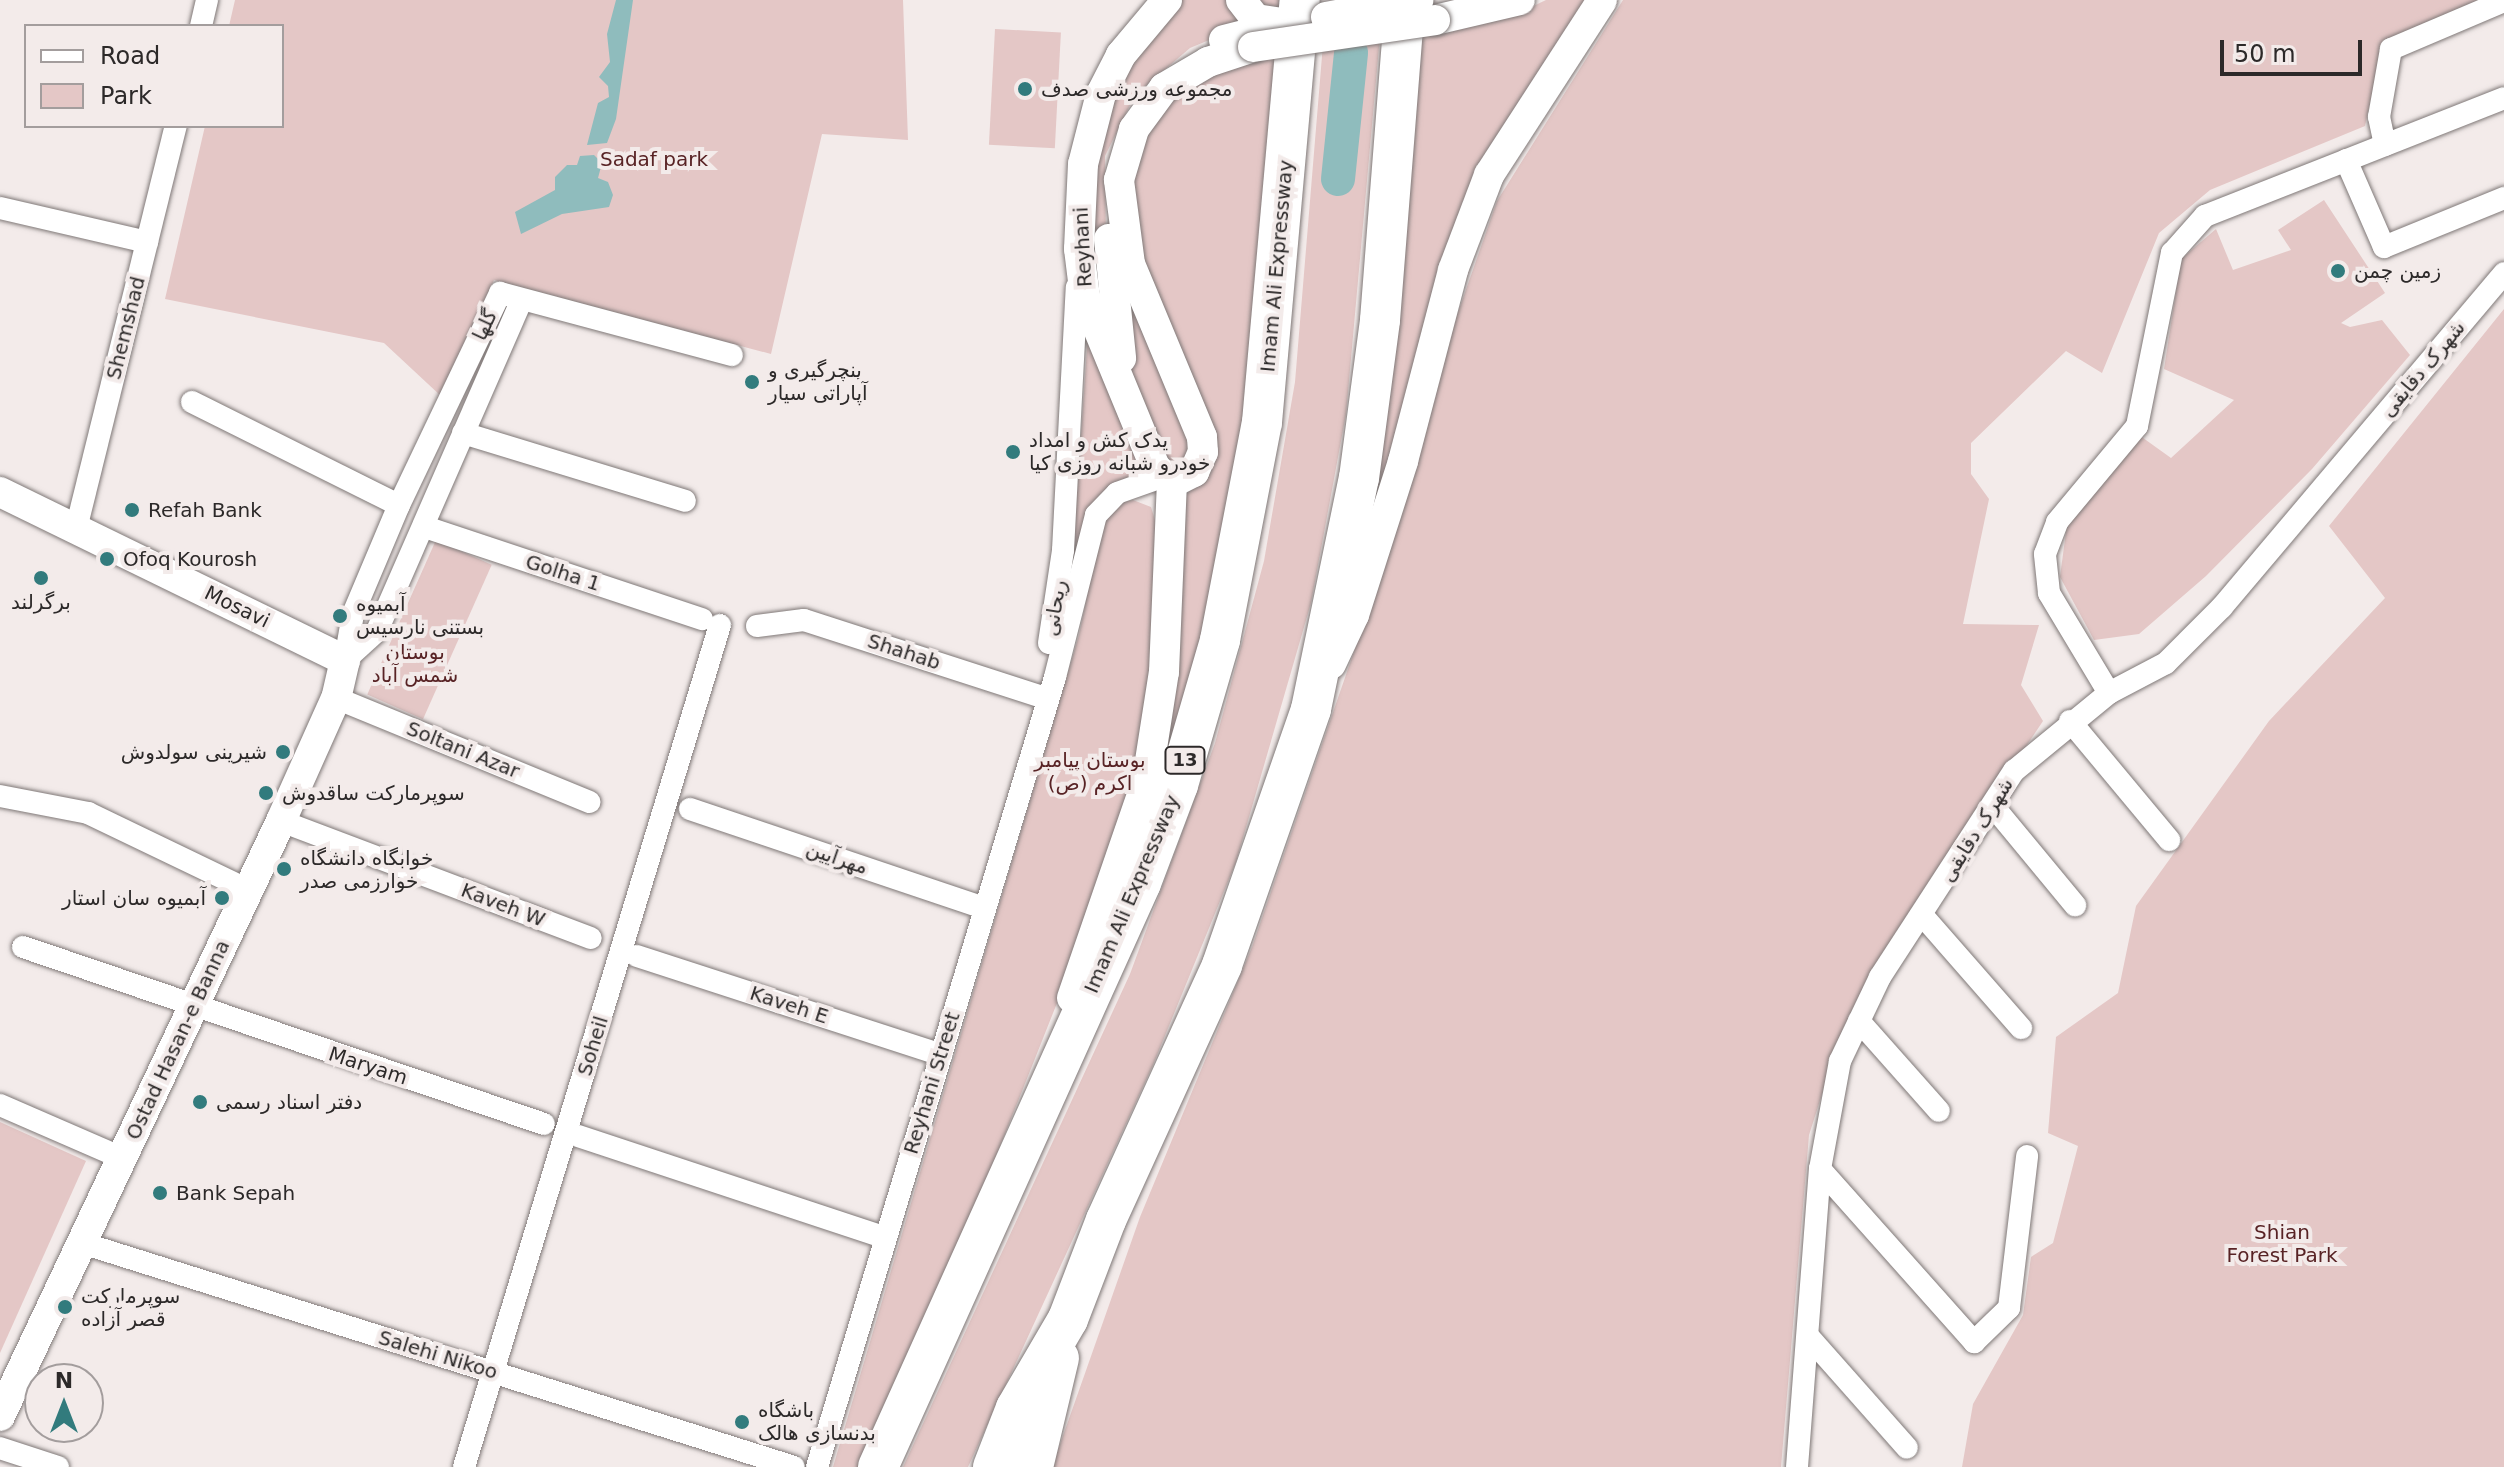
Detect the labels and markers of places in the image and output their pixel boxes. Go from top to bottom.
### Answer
place label: مجموعه ورزشی صدف [1041,77,1233,101]
marker: مجموعه ورزشی صدف [1016,80,1034,98]
place label: زمین چمن [2354,259,2441,283]
marker: زمین چمن [2329,262,2347,280]
place label: پنچرگیری و آپاراتی سیار [768,358,868,405]
marker: پنچرگیری و آپاراتی سیار [743,373,761,391]
place label: یدک کش و امداد خودرو شبانه روزی کیا [1029,428,1210,475]
marker: یدک کش و امداد خودرو شبانه روزی کیا [1004,443,1022,461]
place label: Refah Bank [148,498,262,522]
marker: Refah Bank [123,501,141,519]
place label: Ofoq Kourosh [123,547,257,571]
marker: Ofoq Kourosh [98,550,116,568]
marker: برگرلند [32,569,50,587]
place label: برگرلند [11,590,71,614]
place label: آبمیوه بستنی نارسیس [356,592,484,639]
marker: آبمیوه بستنی نارسیس [331,607,349,625]
place label: شیرینی سولدوش [121,740,267,764]
marker: شیرینی سولدوش [274,743,292,761]
place label: سوپرمارکت ساقدوش [282,781,465,805]
marker: سوپرمارکت ساقدوش [257,784,275,802]
place label: خوابگاه دانشگاه خوارزمی صدر [300,846,433,893]
marker: خوابگاه دانشگاه خوارزمی صدر [275,860,293,878]
place label: آبمیوه سان استار [62,886,206,910]
marker: آبمیوه سان استار [213,889,231,907]
place label: دفتر اسناد رسمی [216,1090,362,1114]
marker: دفتر اسناد رسمی [191,1093,209,1111]
place label: Bank Sepah [176,1181,295,1205]
marker: Bank Sepah [151,1184,169,1202]
place label: سوپرمارکت قصر آزاده [81,1284,180,1331]
marker: سوپرمارکت قصر آزاده [56,1298,74,1316]
place label: باشگاه بدنسازی هالک [758,1398,876,1445]
marker: باشگاه بدنسازی هالک [733,1413,751,1431]

